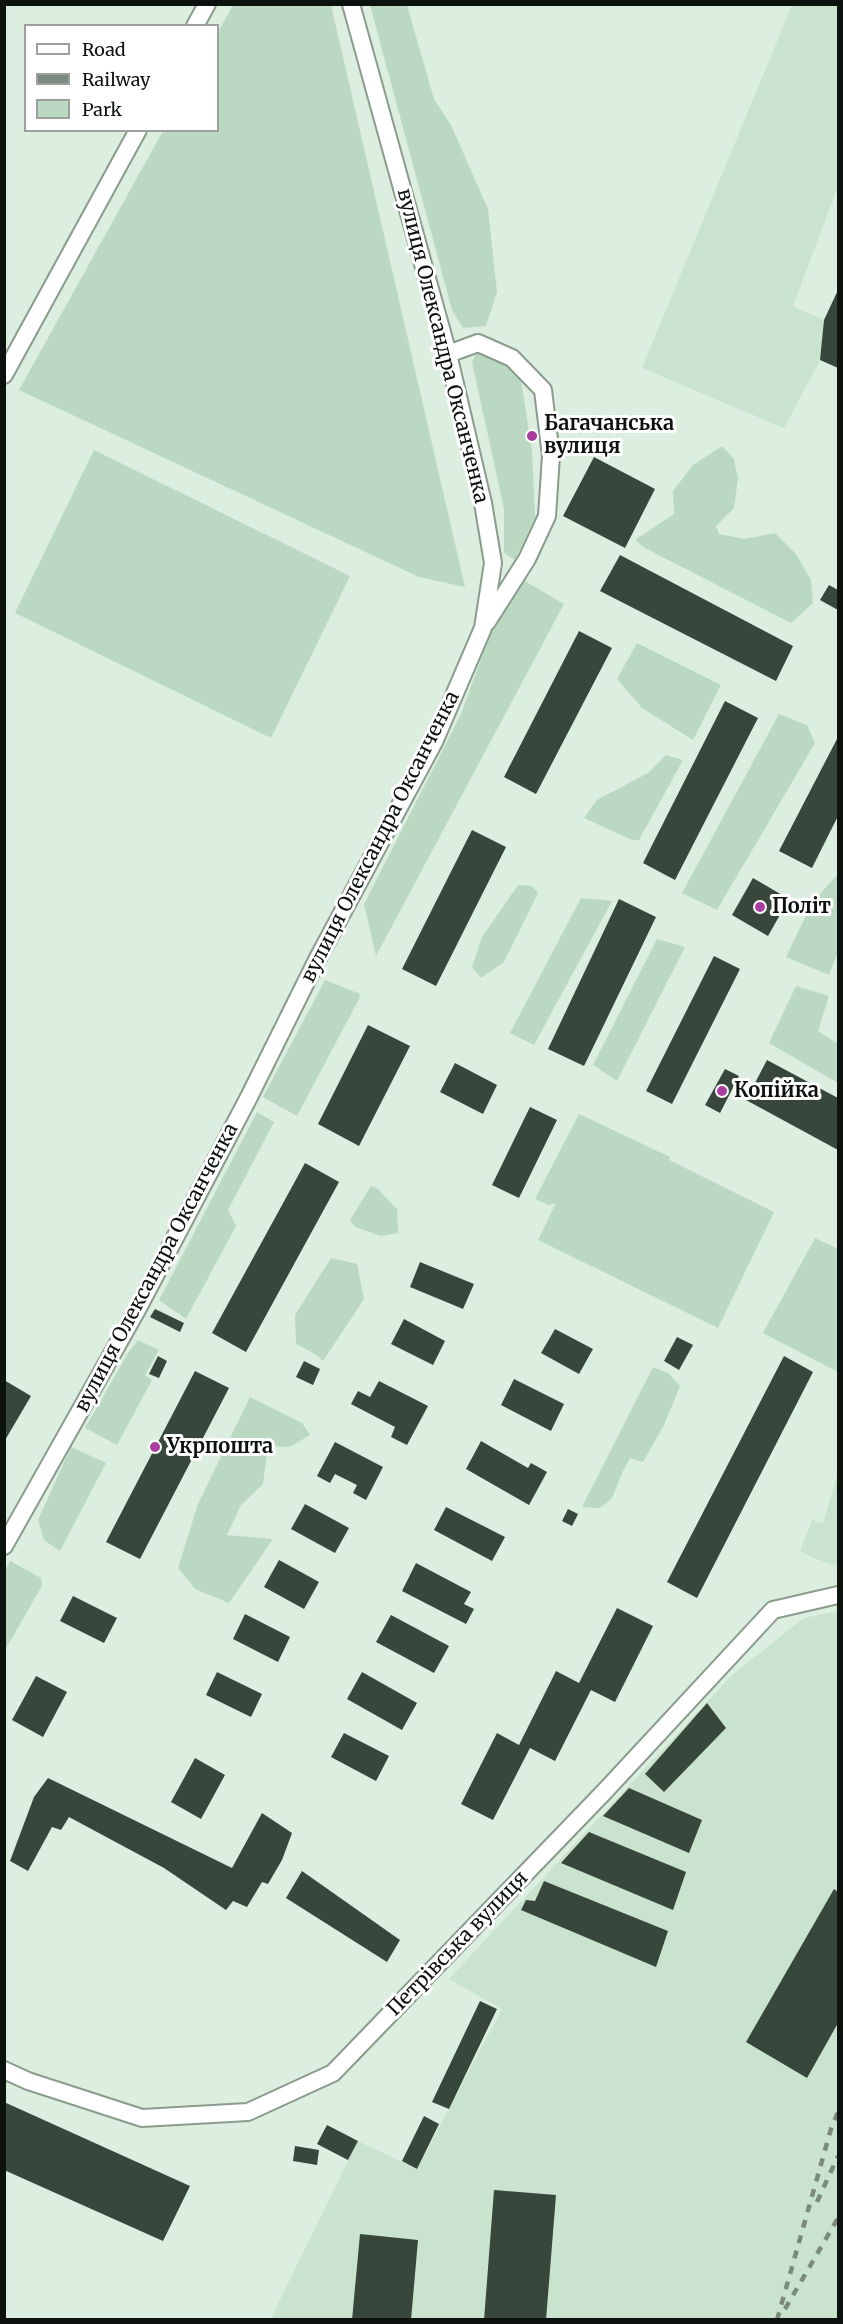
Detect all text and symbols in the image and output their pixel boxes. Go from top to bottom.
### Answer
legend [24,24,219,132]
text: Road [82,38,126,61]
text: Railway [82,68,150,91]
text: Park [82,98,122,121]
street label: вулиця Олександра Оксанченка [391,186,493,506]
place label: Багачанська вулиця [544,412,674,459]
marker: Багачанська вулиця [525,429,539,443]
street label: вулиця Олександра Оксанченка [297,687,465,987]
place label: Політ [772,895,831,919]
marker: Політ [753,900,767,914]
place label: Копійка [734,1079,819,1103]
marker: Копійка [715,1084,729,1098]
street label: вулиця Олександра Оксанченка [70,1120,244,1416]
place label: Укрпошта [167,1435,273,1459]
marker: Укрпошта [148,1440,162,1454]
street label: Петрівська вулиця [383,1867,533,2021]

